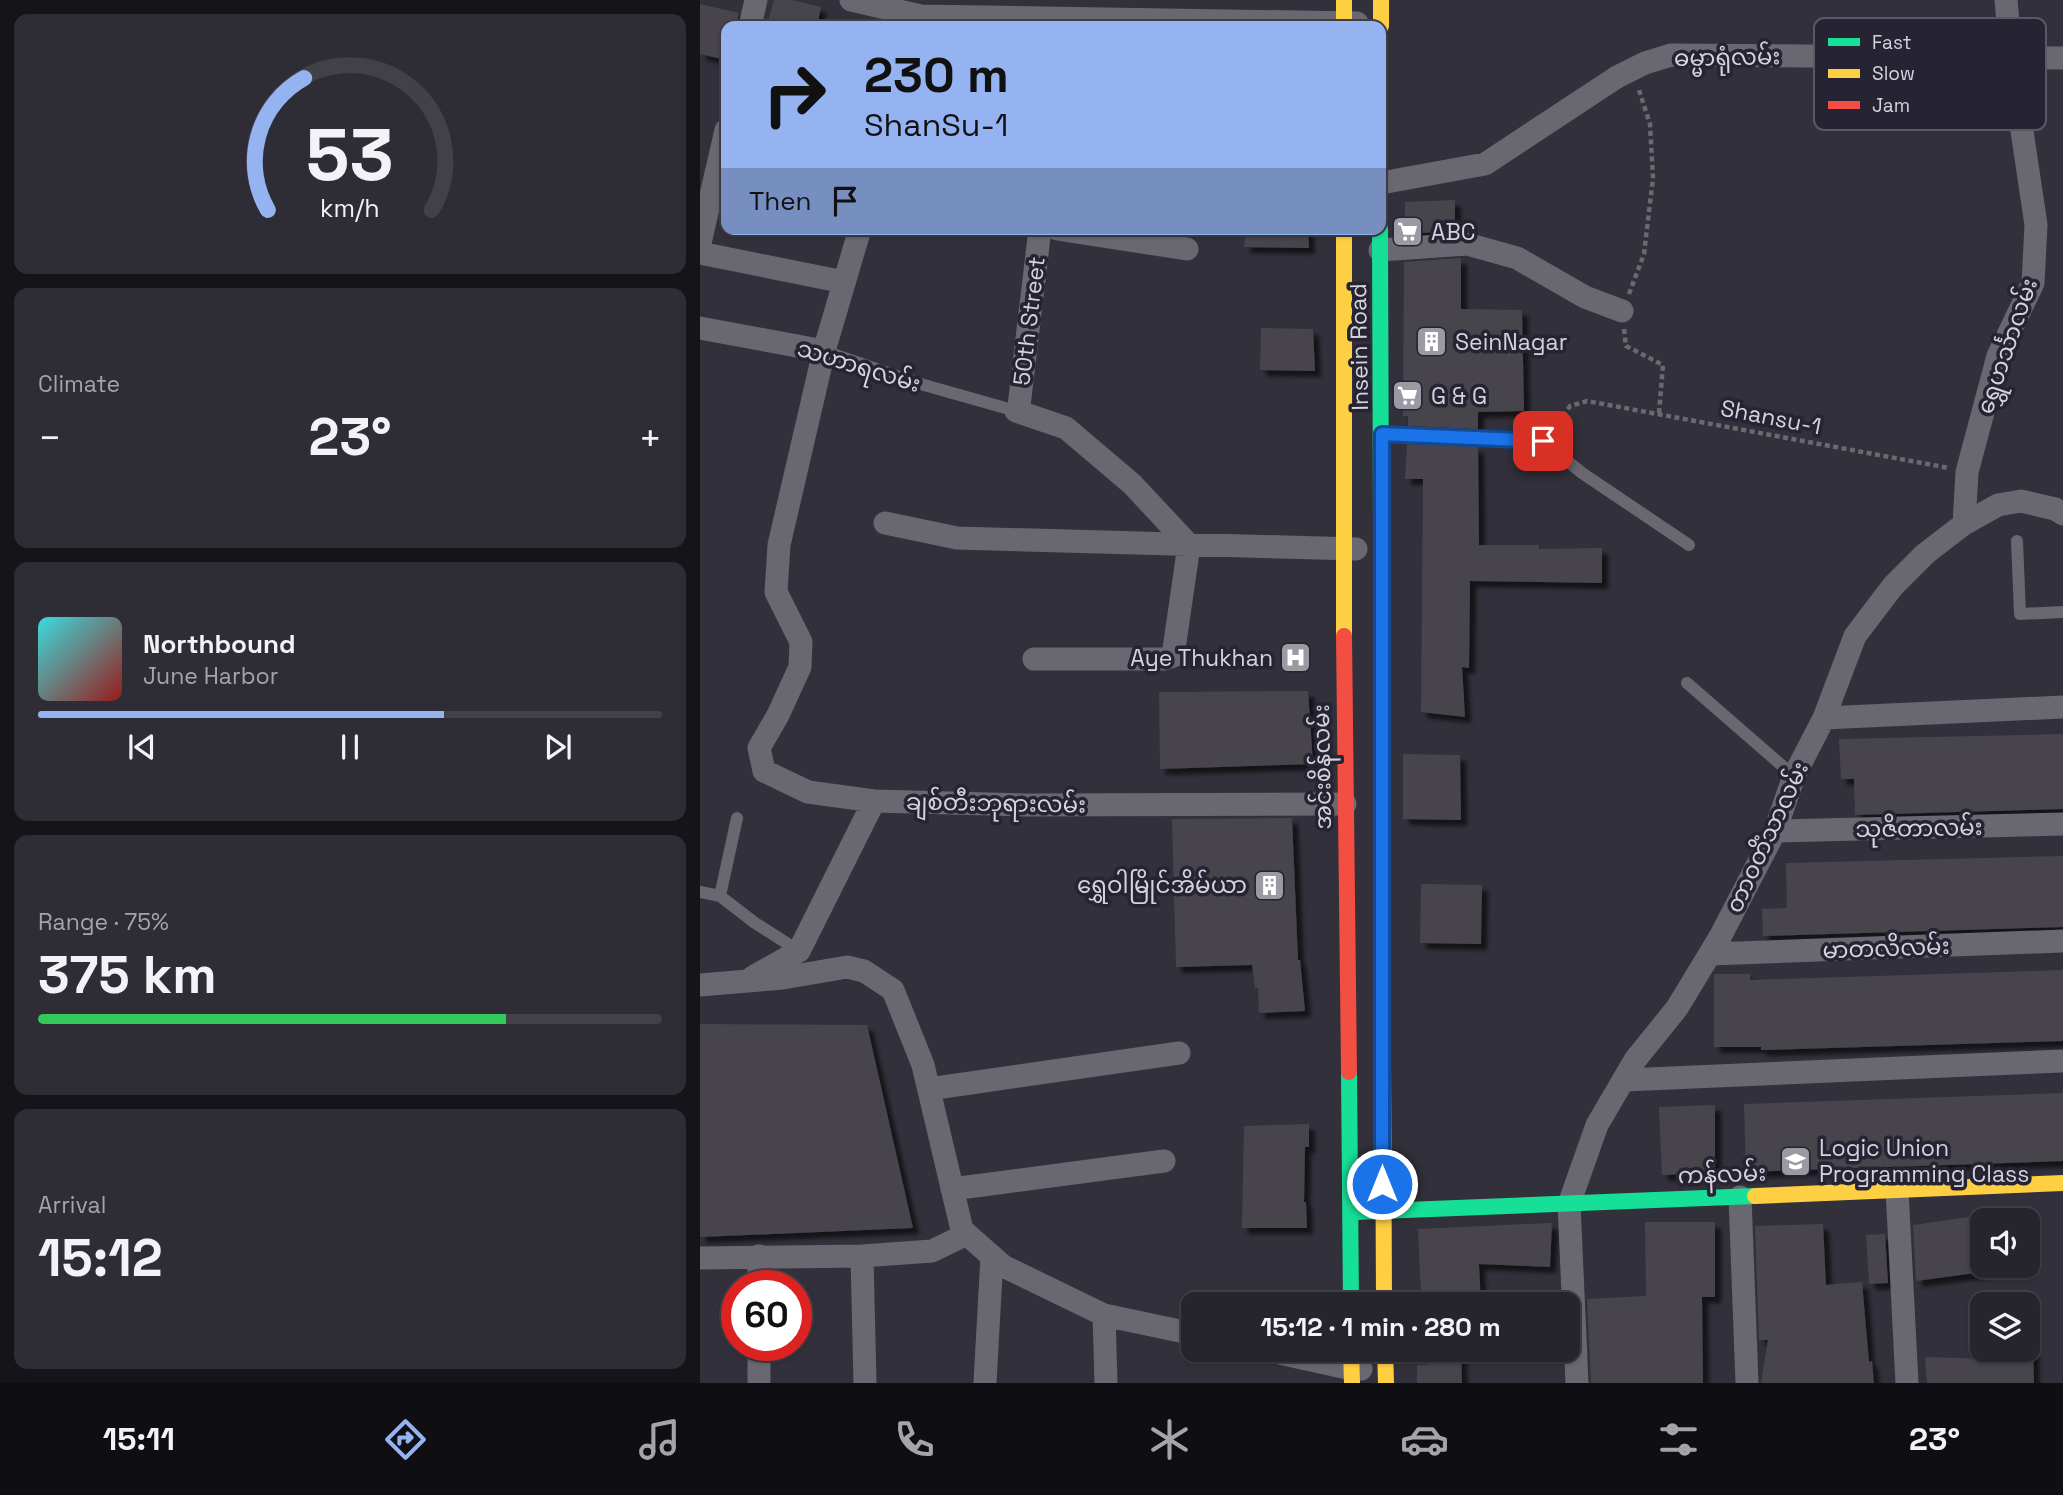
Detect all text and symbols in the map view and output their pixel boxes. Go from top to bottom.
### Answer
legend [1814,18,2046,130]
text: Fast [1872,30,1912,55]
street label: ဓမ္မာရုံလမ်း [1673,40,1781,77]
text: 230 m [864,44,1009,106]
icon: right [749,49,840,140]
text: Slow [1872,61,1915,86]
text: Jam [1872,93,1910,118]
text: ShanSu-1 [864,105,1008,145]
text: 53 [306,108,394,201]
icon: arrive [826,182,864,220]
text: Then [749,184,812,218]
text: km/h [320,192,380,224]
supermarket icon: ABC [1391,215,1425,249]
place label: ABC [1431,217,1475,247]
street label: 50th Street [1006,255,1052,387]
street label: ရွှေဟင်္သာလမ်း [1969,274,2048,419]
street label: Insein Road [1343,283,1375,411]
building icon: SeinNagar [1415,325,1449,359]
place label: SeinNagar [1455,327,1567,357]
street label: သဟာရလမ်း [792,332,925,403]
text: Climate [38,369,120,399]
supermarket icon: G & G [1391,379,1425,413]
place label: G & G [1431,381,1487,411]
street label: Shansu-1 [1718,393,1824,441]
text: 23° [309,404,392,470]
pin [1513,411,1573,471]
text: − [38,414,62,462]
text: + [638,414,662,462]
icon: arrive [1524,422,1562,460]
text: Northbound [143,627,296,661]
hospital icon: Aye Thukhan [1279,641,1313,675]
place label: Aye Thukhan [1130,643,1273,673]
text: June Harbor [143,661,278,691]
street label: အင်းစိန်လမ်း [1305,704,1342,830]
icon: previous [123,728,161,766]
icon: pause [331,728,369,766]
icon: next [539,728,577,766]
street label: တာဝတိံသာလမ်း [1718,756,1815,917]
street label: ချစ်တီးဘုရားလမ်း [906,785,1086,824]
street label: သုဇိတာလမ်း [1855,811,1983,848]
building icon: ရွှေဝါမြိုင်အိမ်ယာ [1253,868,1287,902]
place label: ရွှေဝါမြိုင်အိမ်ယာ [1077,869,1247,904]
text: Range · 75% [38,907,169,937]
street label: မာတလိလမ်း [1822,930,1950,965]
text: 375 km [38,942,217,1008]
place label: Logic Union Programming Class [1819,1133,2029,1189]
school or university icon: Logic Union Programming Class [1779,1144,1813,1178]
position arrow [1345,1147,1419,1221]
street label: ကန်လမ်း [1677,1156,1767,1195]
text: Arrival [38,1190,106,1220]
map controls [1970,1208,2040,1362]
button: sound [1970,1208,2040,1278]
text: 15:12 [38,1225,163,1291]
speed limit sign: 60 [721,1270,812,1361]
button: layers [1970,1292,2040,1362]
text: 15:12 · 1 min · 280 m [1260,1310,1501,1344]
icon: directions [381,1415,430,1464]
icon: music [635,1415,684,1464]
icon: phone [890,1415,939,1464]
icon: climate [1145,1415,1194,1464]
icon: car [1400,1415,1449,1464]
icon: filters [1654,1415,1703,1464]
text: 15:11 [103,1419,175,1459]
text: 23° [1909,1419,1960,1459]

